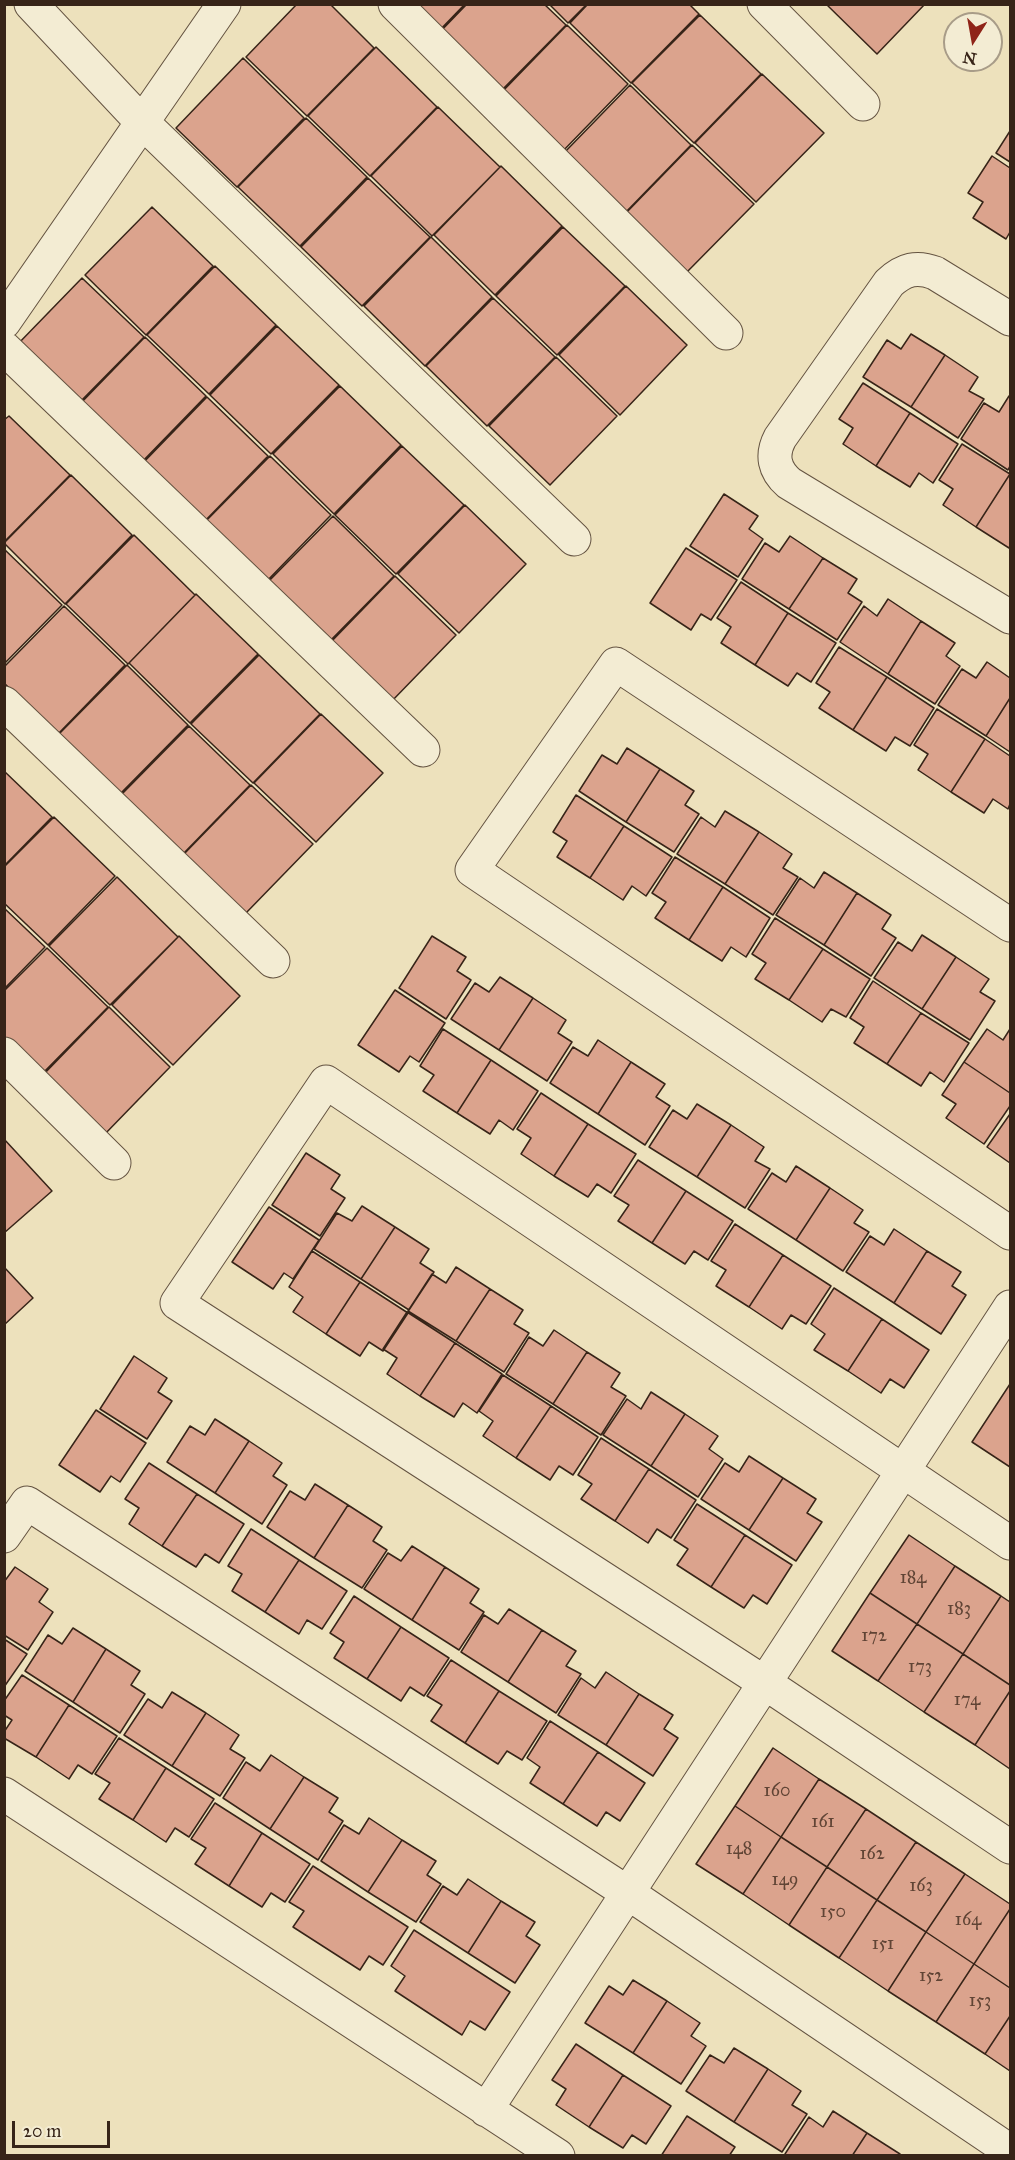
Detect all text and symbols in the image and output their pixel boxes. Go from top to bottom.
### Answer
north arrow [943,12,1003,72]
text: N [961,48,978,69]
house number: 184 [900,1568,926,1590]
house number: 183 [947,1599,971,1621]
house number: 172 [861,1626,887,1648]
house number: 173 [908,1657,932,1679]
house number: 174 [954,1690,980,1712]
house number: 160 [764,1781,790,1803]
house number: 161 [811,1812,835,1834]
house number: 148 [726,1839,752,1861]
house number: 162 [859,1844,885,1866]
house number: 149 [772,1870,798,1892]
house number: 163 [909,1876,933,1898]
house number: 150 [820,1902,846,1924]
house number: 164 [955,1910,981,1932]
house number: 151 [872,1934,894,1956]
house number: 152 [919,1966,943,1988]
house number: 153 [969,1991,991,2013]
scale bar [15,2109,112,2147]
text: 20 m [23,2120,61,2142]

